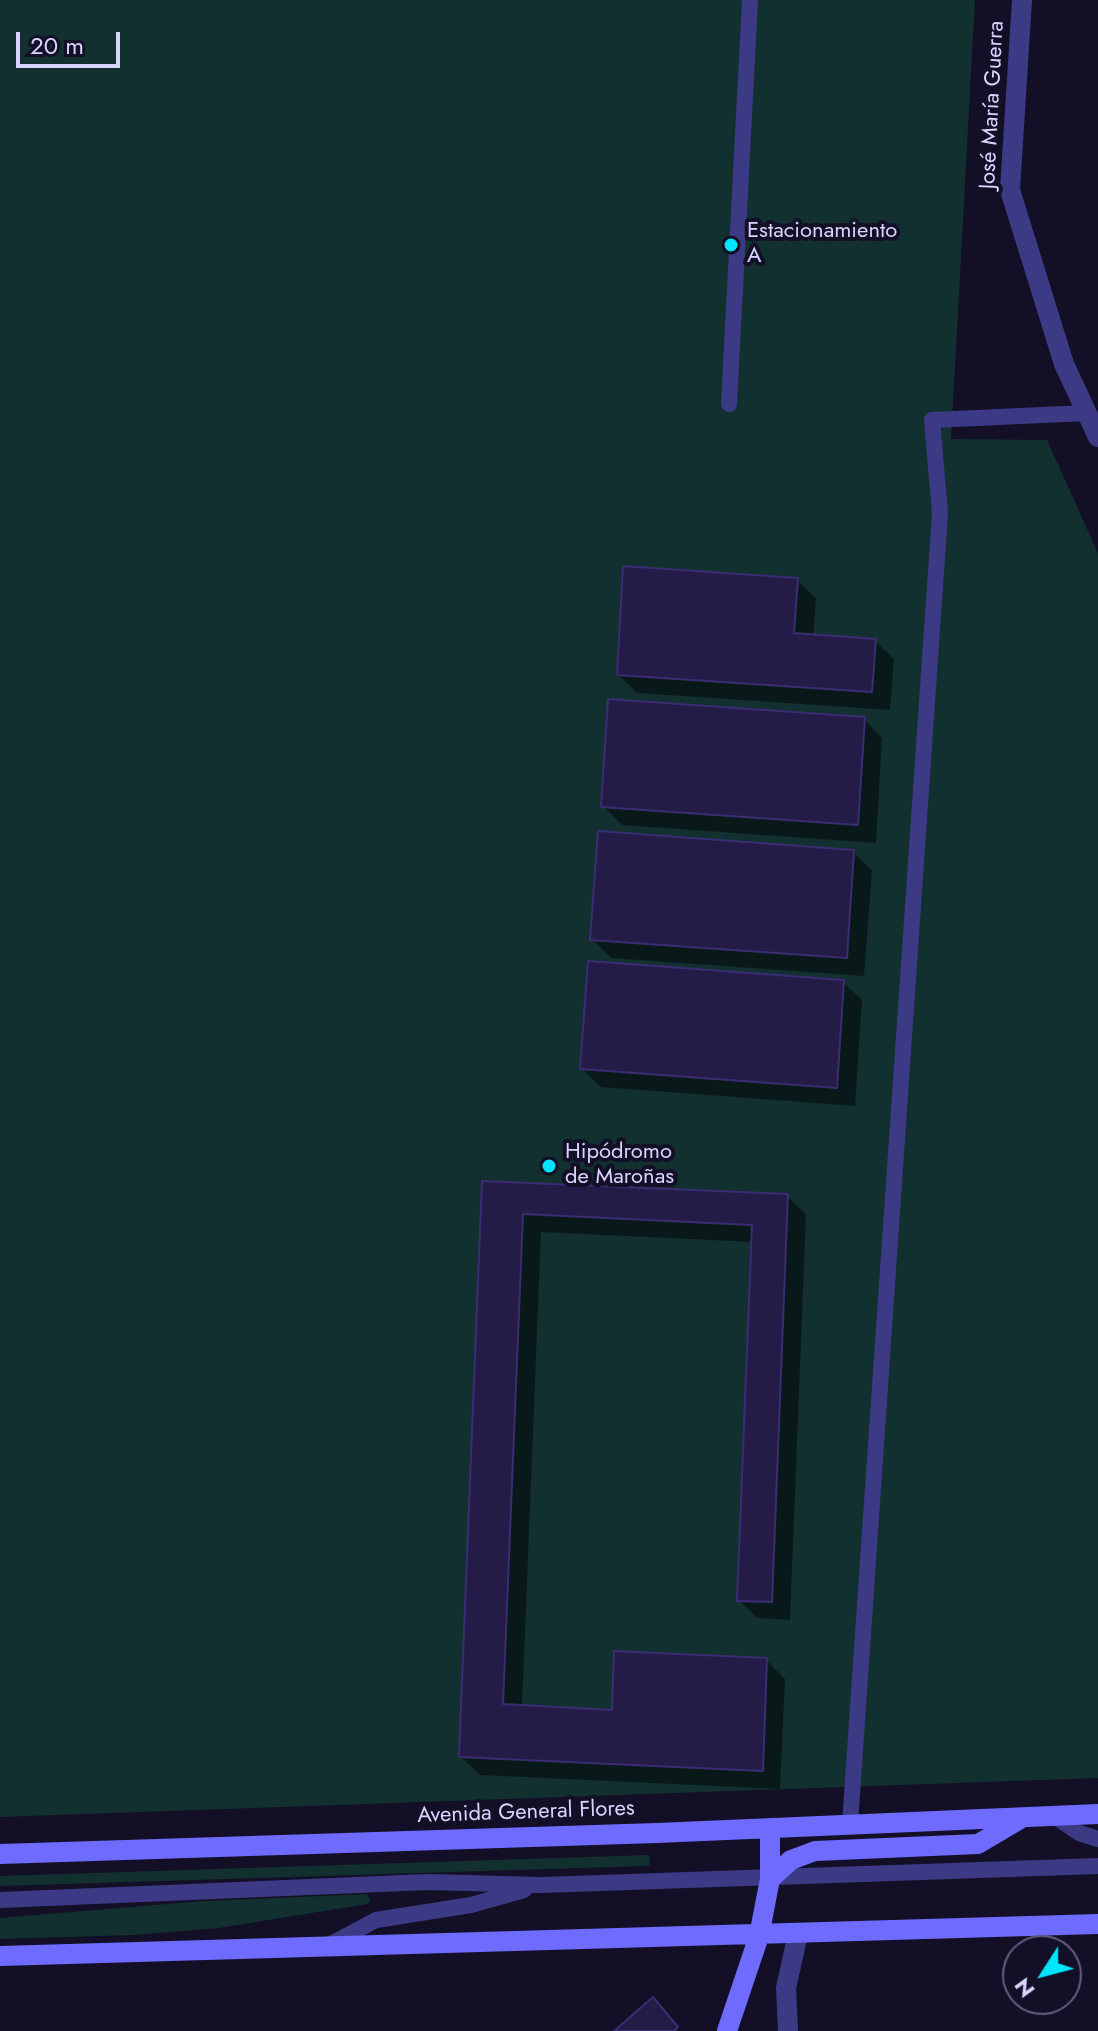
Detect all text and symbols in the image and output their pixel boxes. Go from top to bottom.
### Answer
scale bar [20,16,124,66]
street label: José María Guerra [975,20,1011,190]
text: 20 m [30,28,84,63]
place label: Estacionamiento A [747,219,897,270]
marker: Estacionamiento A [722,236,740,254]
place label: Hipódromo de Maroñas [565,1140,674,1192]
marker: Hipódromo de Maroñas [540,1157,558,1175]
street label: Avenida General Flores [417,1796,635,1830]
north arrow [1002,1935,1082,2015]
text: N [1006,1971,1042,2004]

